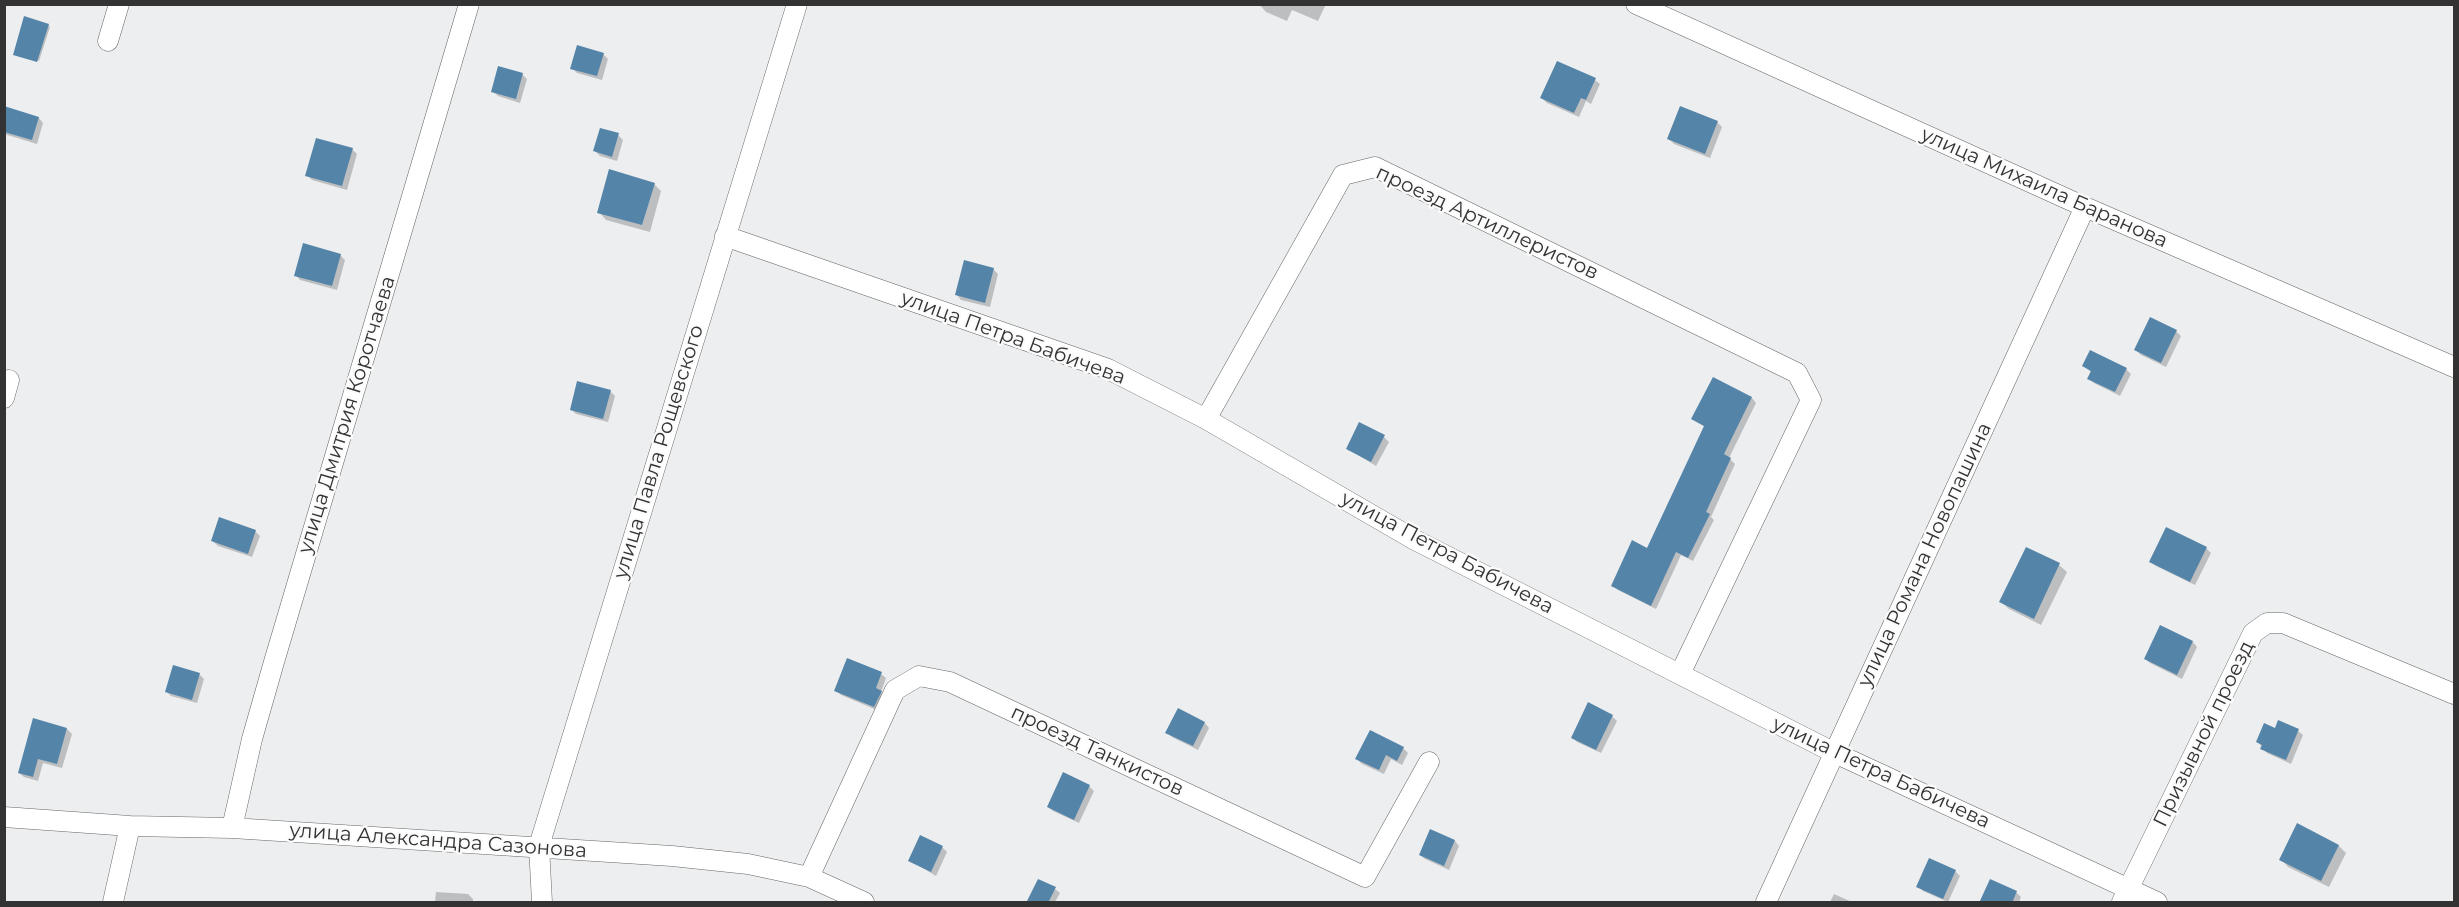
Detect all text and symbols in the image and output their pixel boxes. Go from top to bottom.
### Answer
street label: улица Михаила Баранова [1917,123,2171,253]
street label: проезд Артиллеристов [1372,161,1602,285]
street label: улица Дмитрия Коротчаева [293,273,401,557]
street label: улица Петра Бабичева [897,286,1129,390]
street label: улица Павла Рощевского [609,322,709,582]
street label: улица Романа Новопашина [1853,419,1997,691]
street label: улица Петра Бабичева [1337,487,1557,619]
street label: Призывной проезд [2149,637,2259,831]
street label: проезд Танкистов [1007,700,1187,802]
street label: улица Петра Бабичева [1768,712,1994,834]
street label: улица Александра Сазонова [288,819,588,863]

